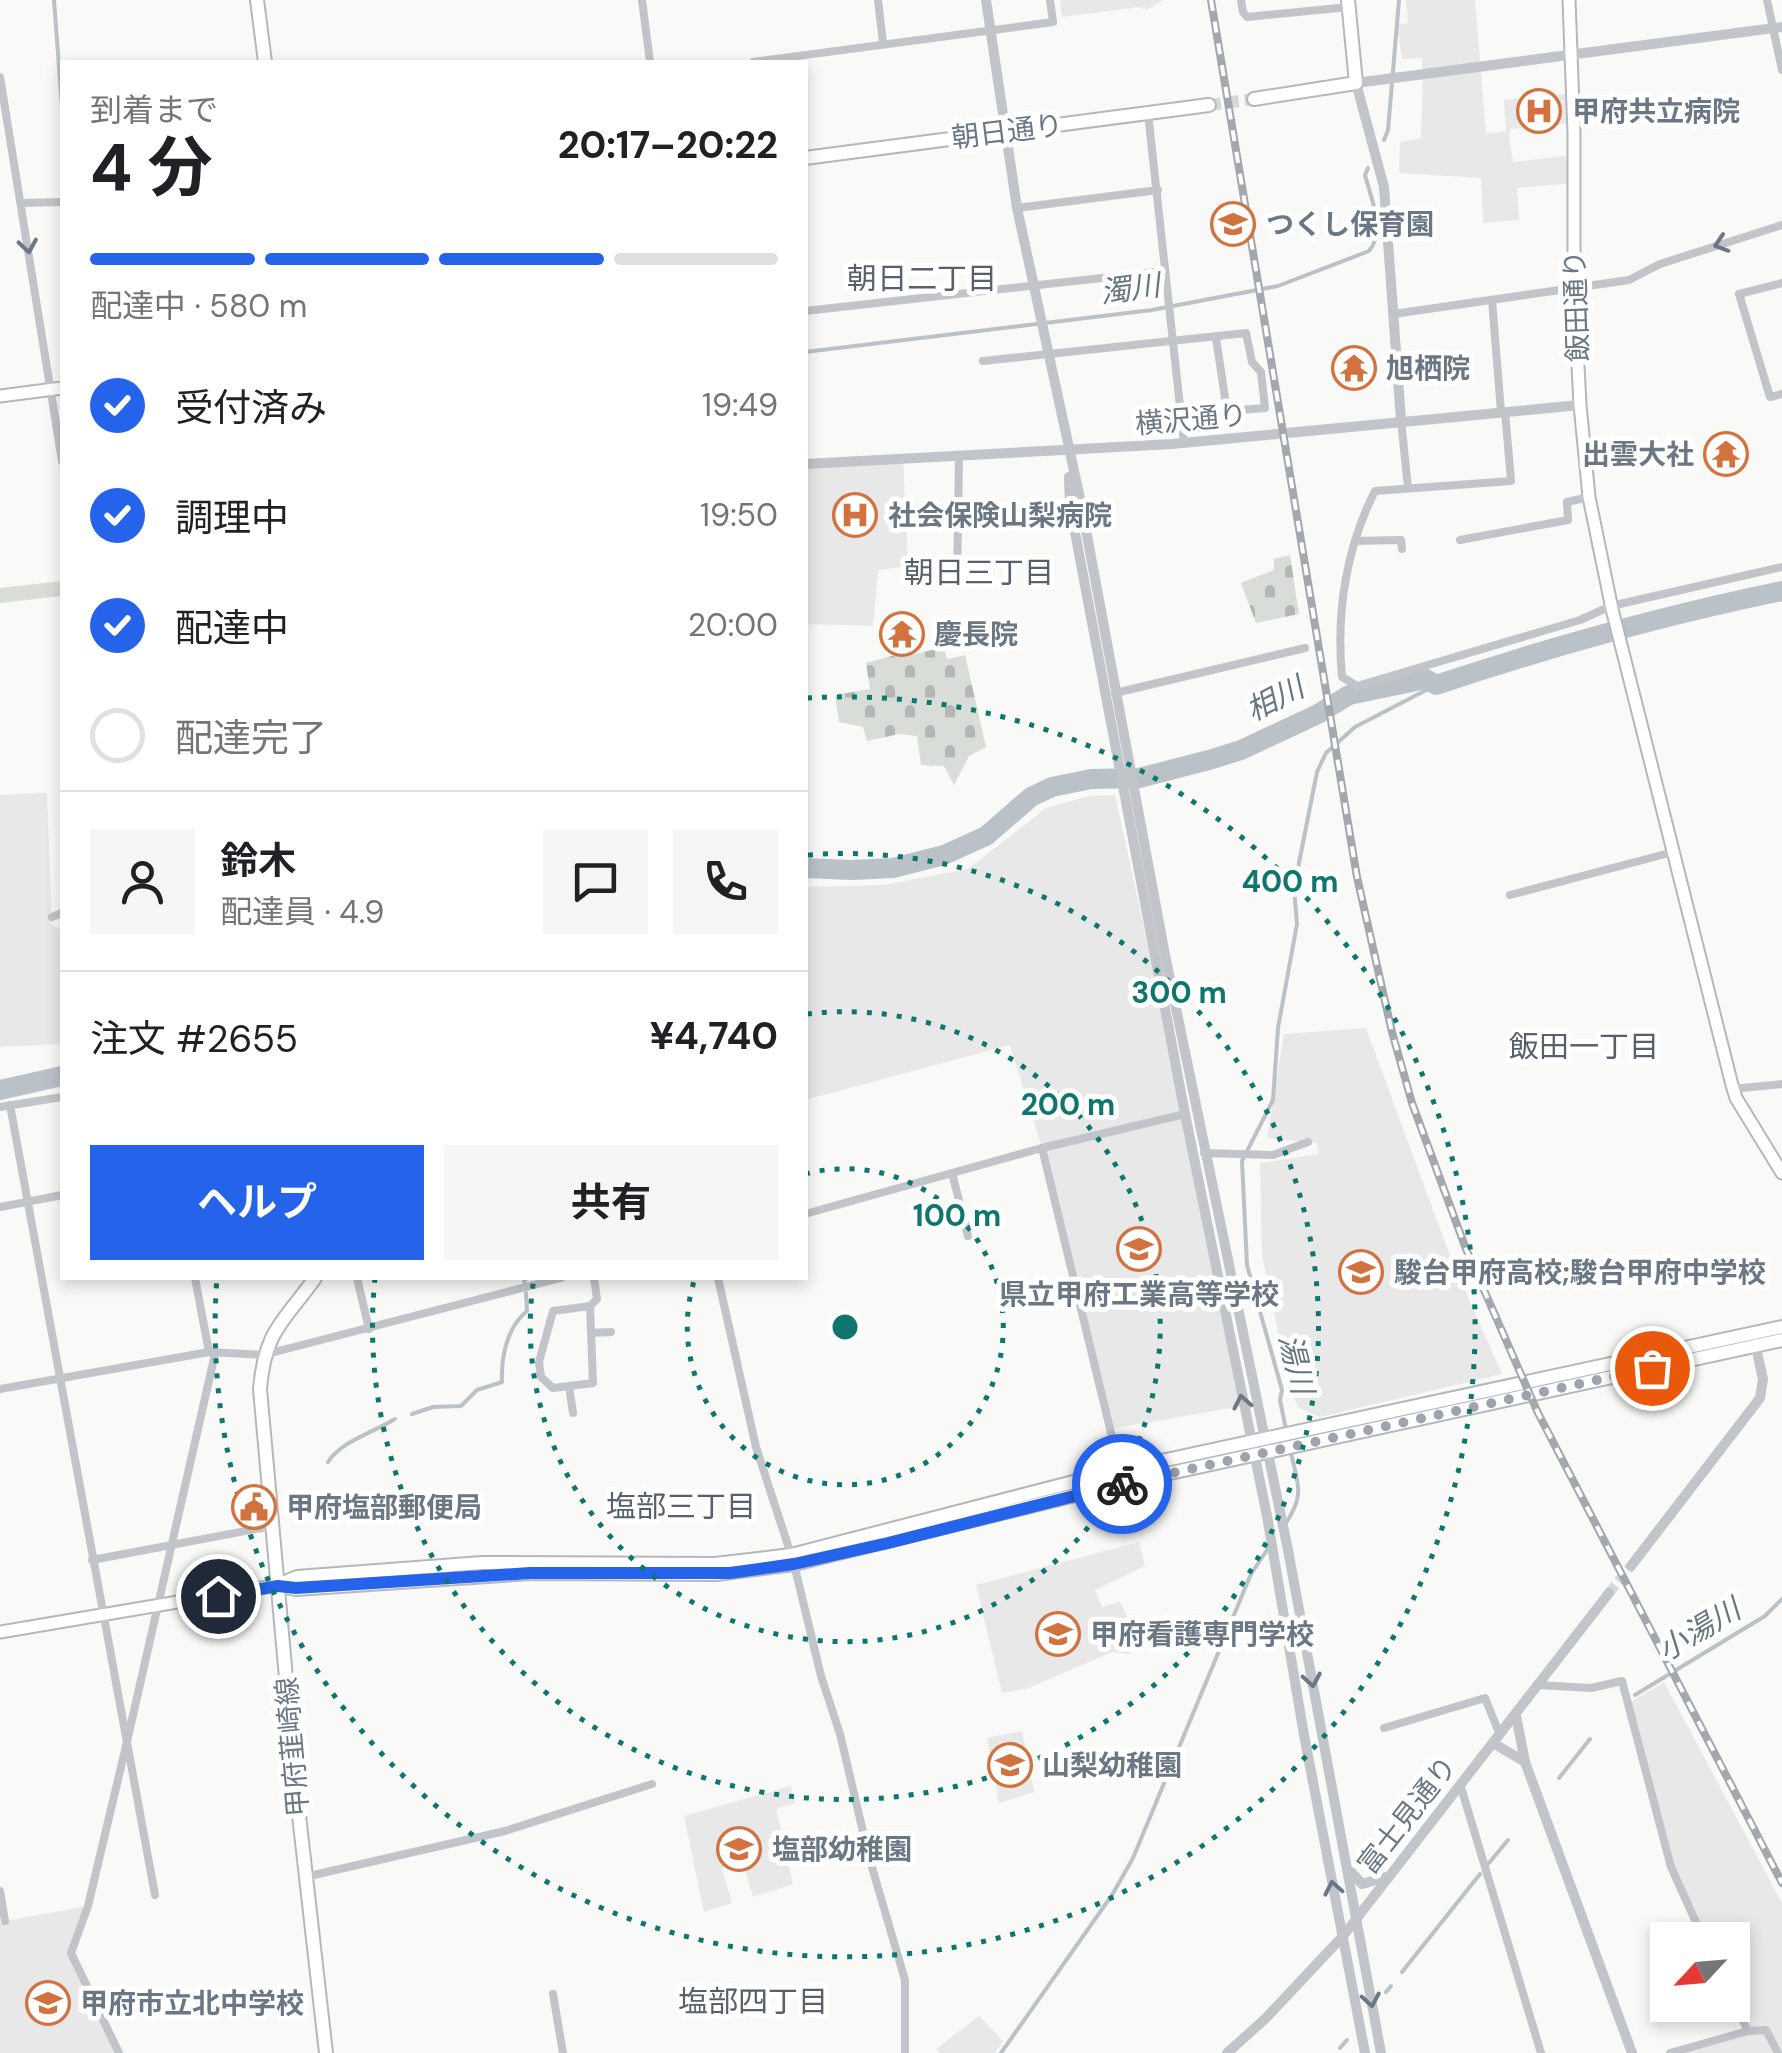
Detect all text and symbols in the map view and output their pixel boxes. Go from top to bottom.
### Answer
hospital icon: 甲府共立病院 [1516,88,1562,134]
text: 到着まで [90,89,218,131]
place label: 甲府共立病院 [1572,93,1740,130]
street label: 朝日通り [949,106,1065,157]
text: 20:17–20:22 [558,120,778,170]
text: 4 分 [90,126,213,210]
school or university icon: つくし保育園 [1210,201,1256,247]
place label: つくし保育園 [1266,206,1434,243]
one-way arrow [1713,233,1730,253]
one-way arrow [17,238,38,254]
street label: 飯田通り [1556,249,1597,363]
district label: 朝日二丁目 [847,259,997,298]
water label: 濁川 [1098,265,1165,312]
text: 配達中 · 580 m [90,285,307,327]
temple icon: 旭栖院 [1331,345,1377,391]
place label: 旭栖院 [1386,350,1470,387]
icon: check [90,378,145,433]
text: 受付済み [175,383,327,433]
text: 19:49 [702,384,778,426]
street label: 横沢通り [1134,396,1248,443]
temple icon: 出雲大社 [1703,431,1749,477]
place label: 出雲大社 [1582,436,1694,473]
icon: check [90,488,145,543]
hospital icon: 社会保険山梨病院 [832,492,878,538]
text: 調理中 [175,493,289,543]
text: 19:50 [700,494,778,536]
place label: 社会保険山梨病院 [888,497,1112,534]
district label: 朝日三丁目 [904,553,1054,592]
icon: check [90,598,145,653]
text: 配達中 [175,603,289,653]
text: 20:00 [688,604,778,646]
temple icon: 慶長院 [879,611,925,657]
place label: 慶長院 [934,616,1018,653]
water label: 相川 [1239,666,1313,730]
text: 配達完了 [175,713,327,763]
button: person [90,829,195,934]
button: chat [543,829,648,934]
button: phone [673,829,778,934]
text: 鈴木 [220,836,296,886]
text: 400 m [1241,862,1339,901]
text: 配達員 · 4.9 [220,891,384,933]
text: 300 m [1131,973,1227,1012]
text: ¥4,740 [649,1011,778,1061]
text: 注文 #2655 [90,1014,298,1064]
district label: 飯田一丁目 [1509,1027,1659,1066]
text: 200 m [1021,1085,1115,1124]
button: ヘルプ [90,1145,424,1260]
button: 共有 [444,1145,778,1260]
text: 100 m [913,1196,1001,1235]
school or university icon: 県立甲府工業高等学校 [1116,1226,1162,1272]
school or university icon: 駿台甲府高校;駿台甲府中学校 [1338,1249,1384,1295]
place label: 駿台甲府高校;駿台甲府中学校 [1394,1254,1766,1291]
place label: 県立甲府工業高等学校 [999,1276,1279,1313]
centre of rings [827,1309,863,1345]
pin [1610,1326,1695,1411]
water label: 湯川 [1270,1330,1323,1401]
icon: bag [1625,1341,1680,1396]
one-way arrow [1232,1394,1253,1411]
courier [1072,1434,1172,1534]
icon: bike [1095,1457,1150,1512]
public building icon: 甲府塩部郵便局 [231,1484,277,1530]
district label: 塩部三丁目 [606,1487,756,1526]
place label: 甲府塩部郵便局 [286,1489,482,1526]
pin [176,1554,261,1639]
icon: home [191,1569,246,1624]
water label: 小湯川 [1650,1588,1750,1669]
school or university icon: 甲府看護専門学校 [1035,1611,1081,1657]
place label: 甲府看護専門学校 [1090,1616,1314,1653]
one-way arrow [1301,1672,1322,1688]
street label: 甲府韮崎線 [268,1676,317,1818]
school or university icon: 山梨幼稚園 [987,1742,1033,1788]
place label: 山梨幼稚園 [1042,1747,1182,1784]
street label: 富士見通り [1350,1749,1465,1882]
school or university icon: 塩部幼稚園 [716,1826,762,1872]
place label: 塩部幼稚園 [772,1831,912,1868]
one-way arrow [1324,1880,1345,1897]
north arrow [1650,1922,1750,2022]
map controls [1650,1922,1750,2022]
school or university icon: 甲府市立北中学校 [25,1980,71,2026]
district label: 塩部四丁目 [678,1982,828,2021]
place label: 甲府市立北中学校 [80,1985,304,2022]
one-way arrow [1360,1991,1381,2008]

